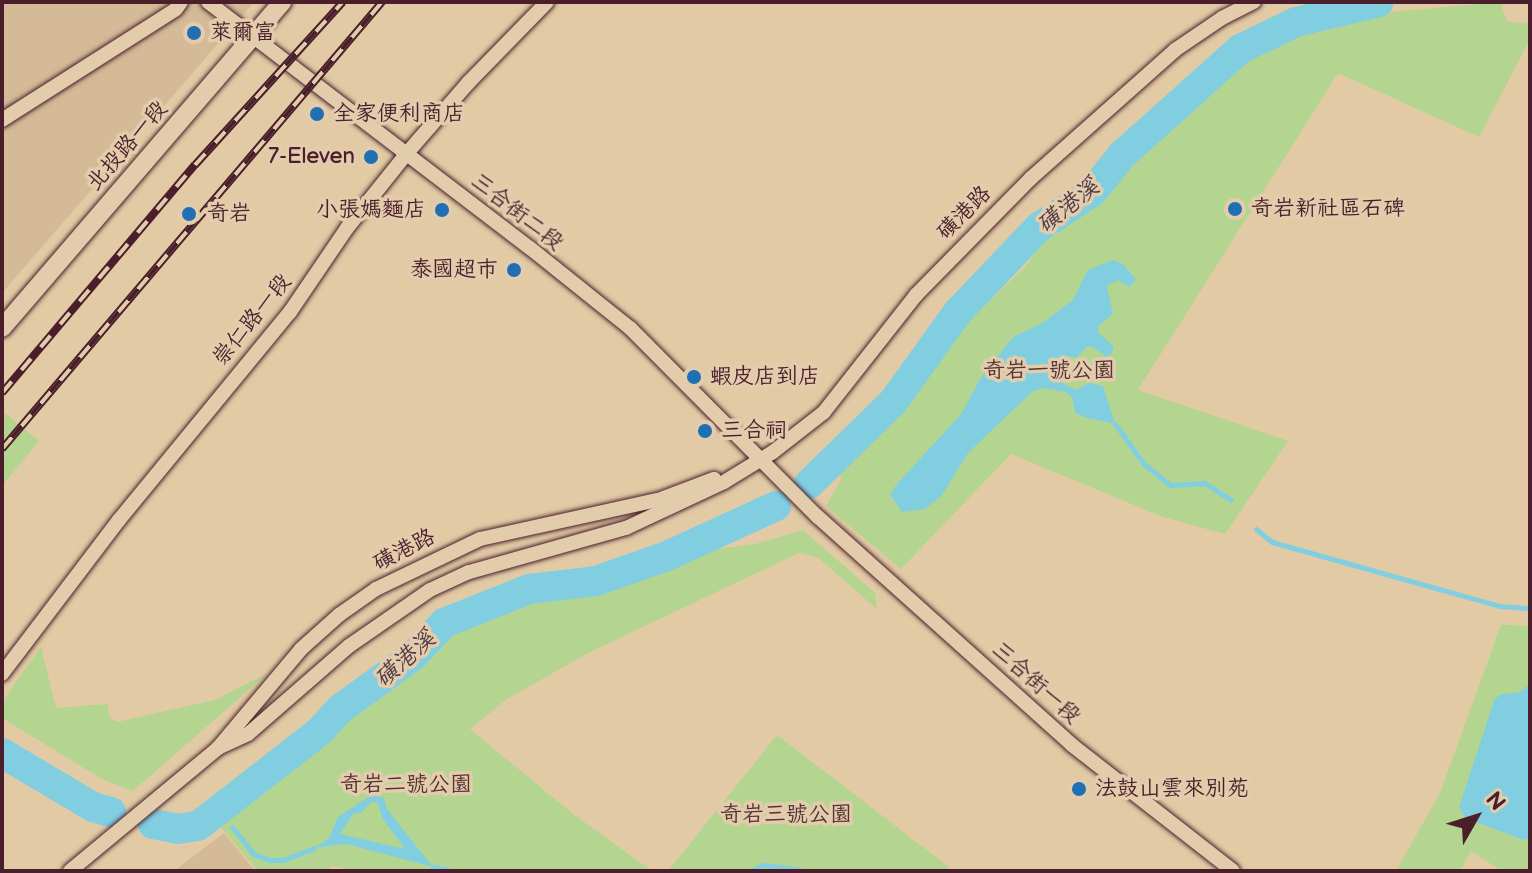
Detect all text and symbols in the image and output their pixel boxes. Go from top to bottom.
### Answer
place label: 萊爾富 [210,20,276,46]
marker: 萊爾富 [185,24,203,42]
street label: 北投路一段 [81,96,173,196]
place label: 全家便利商店 [333,101,465,127]
marker: 全家便利商店 [308,105,326,123]
place label: 7-Eleven [268,144,355,170]
marker: 7-Eleven [362,148,380,166]
street label: 三合街二段 [466,168,568,256]
water label: 磺港溪 [1031,172,1105,240]
street label: 磺港路 [931,180,997,246]
place label: 奇岩新社區石碑 [1251,196,1405,222]
place label: 小張媽麵店 [316,197,426,223]
marker: 奇岩新社區石碑 [1226,200,1244,218]
place label: 奇岩 [207,201,251,227]
marker: 小張媽麵店 [433,201,451,219]
marker: 奇岩 [178,203,200,225]
place label: 泰國超市 [410,257,498,283]
marker: 泰國超市 [505,261,523,279]
street label: 崇仁路一段 [207,269,297,371]
park label: 奇岩一號公園 [983,358,1115,384]
place label: 蝦皮店到店 [710,364,820,390]
marker: 蝦皮店到店 [685,368,703,386]
place label: 三合祠 [721,418,787,444]
marker: 三合祠 [696,422,714,440]
street label: 磺港路 [369,523,439,577]
water label: 磺港溪 [369,624,441,694]
street label: 三合街一段 [986,636,1086,730]
park label: 奇岩二號公園 [340,772,472,798]
place label: 法鼓山雲來別苑 [1095,776,1249,802]
north arrow [1436,777,1516,857]
marker: 法鼓山雲來別苑 [1070,780,1088,798]
text: N [1479,787,1511,817]
park label: 奇岩三號公園 [720,802,852,828]

